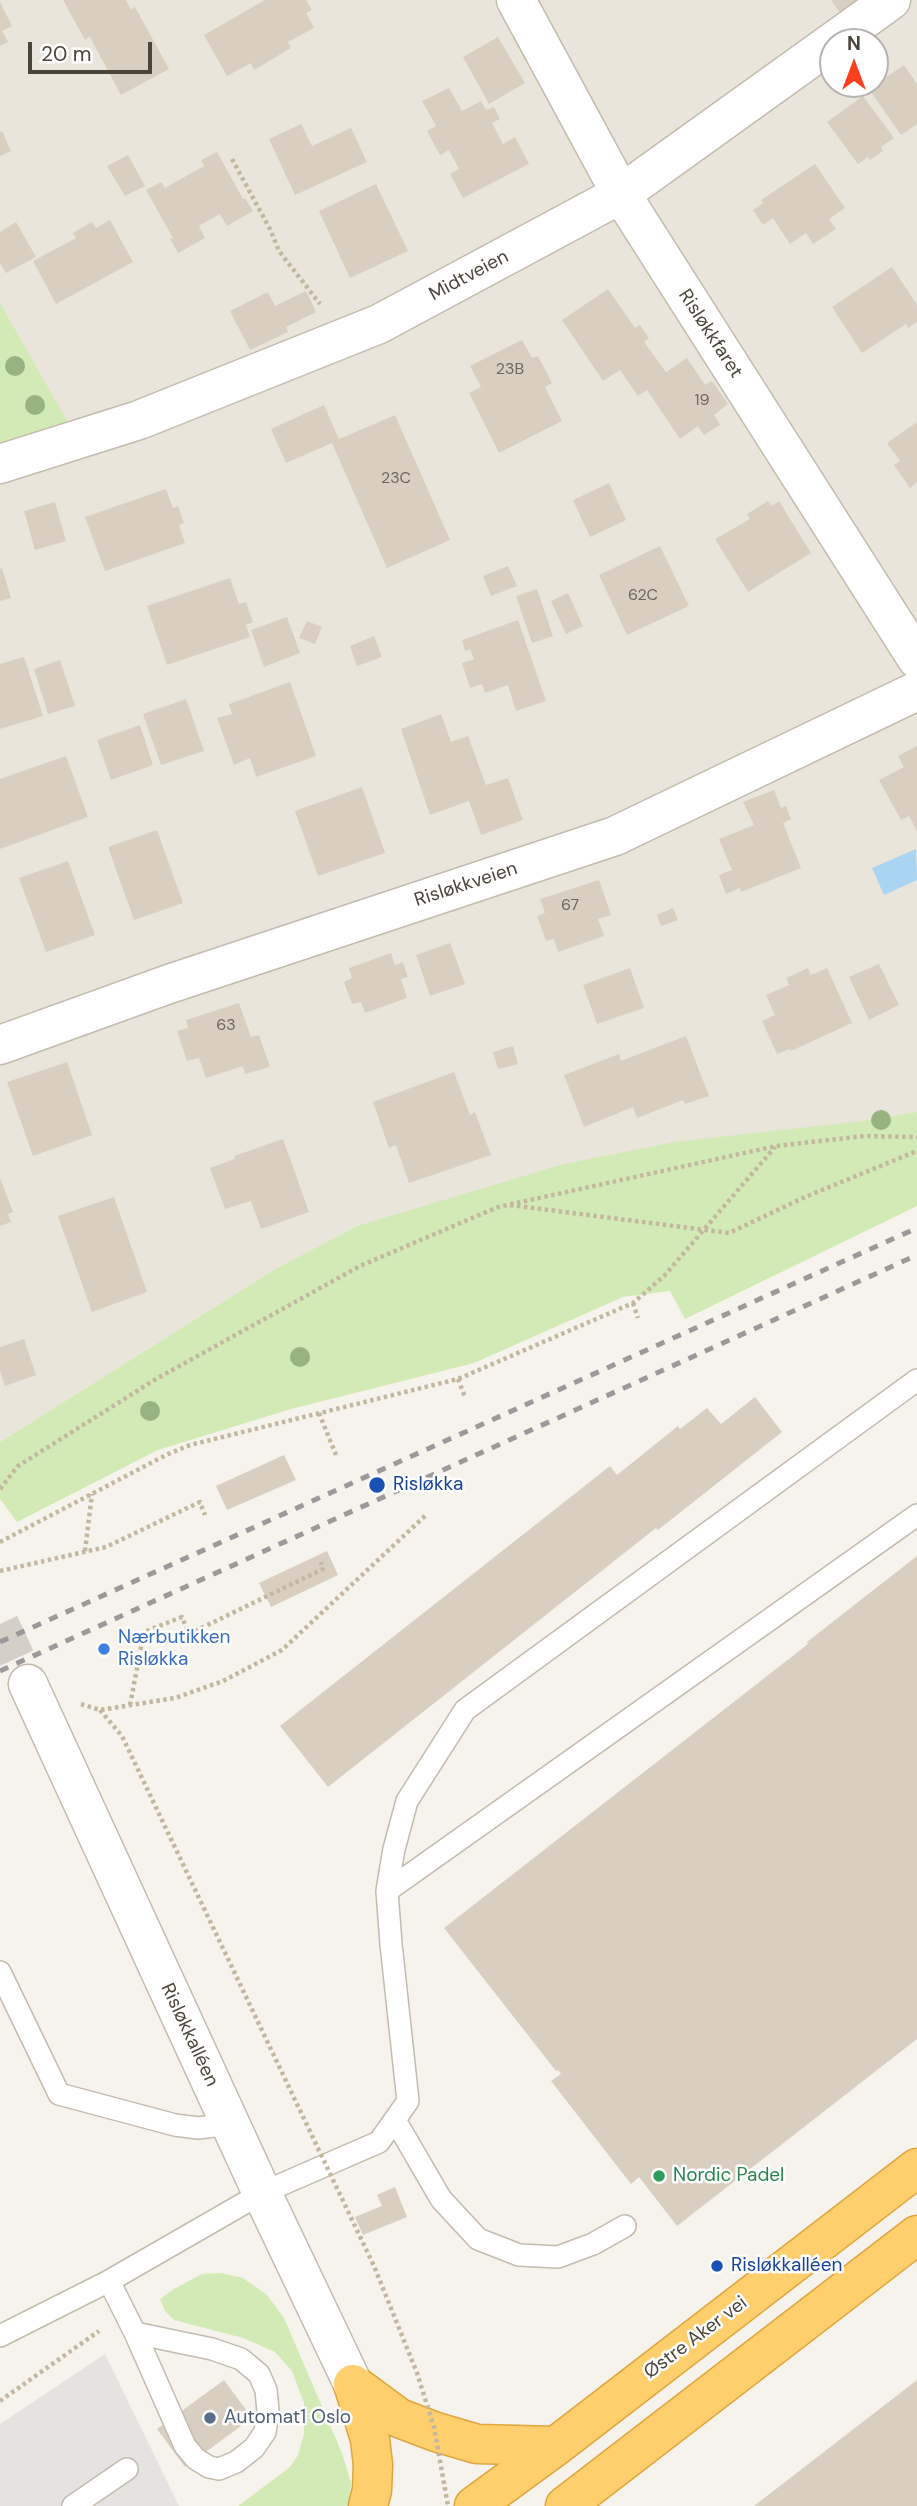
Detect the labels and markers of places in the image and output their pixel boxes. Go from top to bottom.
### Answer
place label: Risløkka [393,1474,463,1496]
marker: Risløkka [367,1475,387,1495]
place label: Nærbutikken Risløkka [118,1627,230,1671]
marker: Nærbutikken Risløkka [96,1641,112,1657]
place label: Nordic Padel [673,2165,784,2187]
marker: Nordic Padel [651,2168,667,2184]
place label: Risløkkalléen [731,2255,842,2277]
marker: Risløkkalléen [709,2258,725,2274]
place label: Automat1 Oslo [224,2407,351,2429]
marker: Automat1 Oslo [202,2410,218,2426]

